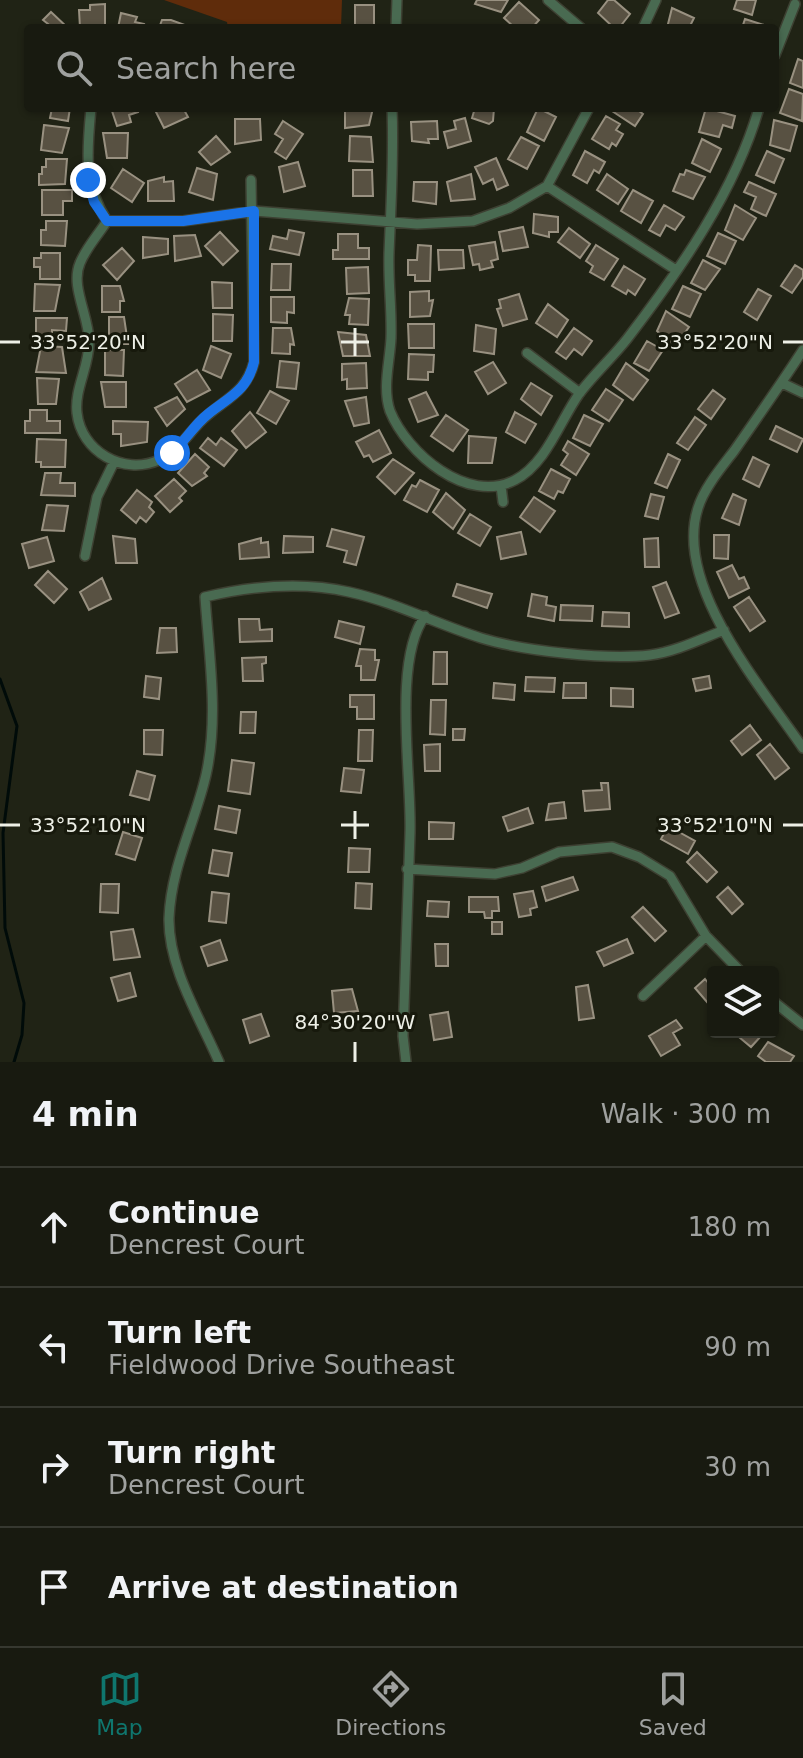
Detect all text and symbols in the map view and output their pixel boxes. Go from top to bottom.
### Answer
search box [24,24,779,112]
icon: search [52,46,96,90]
text: Search here [116,51,296,86]
route end [70,162,106,198]
text: 33°52'20"N [30,330,146,354]
text: 33°52'20"N [657,330,773,354]
route start [154,435,190,471]
text: 33°52'10"N [30,813,146,837]
text: 33°52'10"N [657,813,773,837]
map controls [707,966,779,1038]
button: layers [707,966,779,1038]
text: 84°30'20"W [295,1010,416,1034]
text: 4 min [32,1094,139,1134]
text: Walk · 300 m [601,1099,771,1129]
text: Continue [108,1195,260,1230]
icon: ahead [32,1205,76,1249]
text: 180 m [688,1212,771,1242]
text: Dencrest Court [108,1230,304,1260]
text: Turn left [108,1315,251,1350]
icon: left [32,1325,76,1369]
text: 90 m [704,1332,771,1362]
text: Fieldwood Drive Southeast [108,1350,455,1380]
text: Turn right [108,1435,275,1470]
icon: right [32,1445,76,1489]
text: 30 m [704,1452,771,1482]
text: Dencrest Court [108,1470,304,1500]
icon: arrive [32,1565,76,1609]
text: Arrive at destination [108,1570,459,1605]
tab: Map [96,1667,143,1740]
tab: Directions [335,1667,446,1740]
tab: Saved [639,1667,707,1740]

